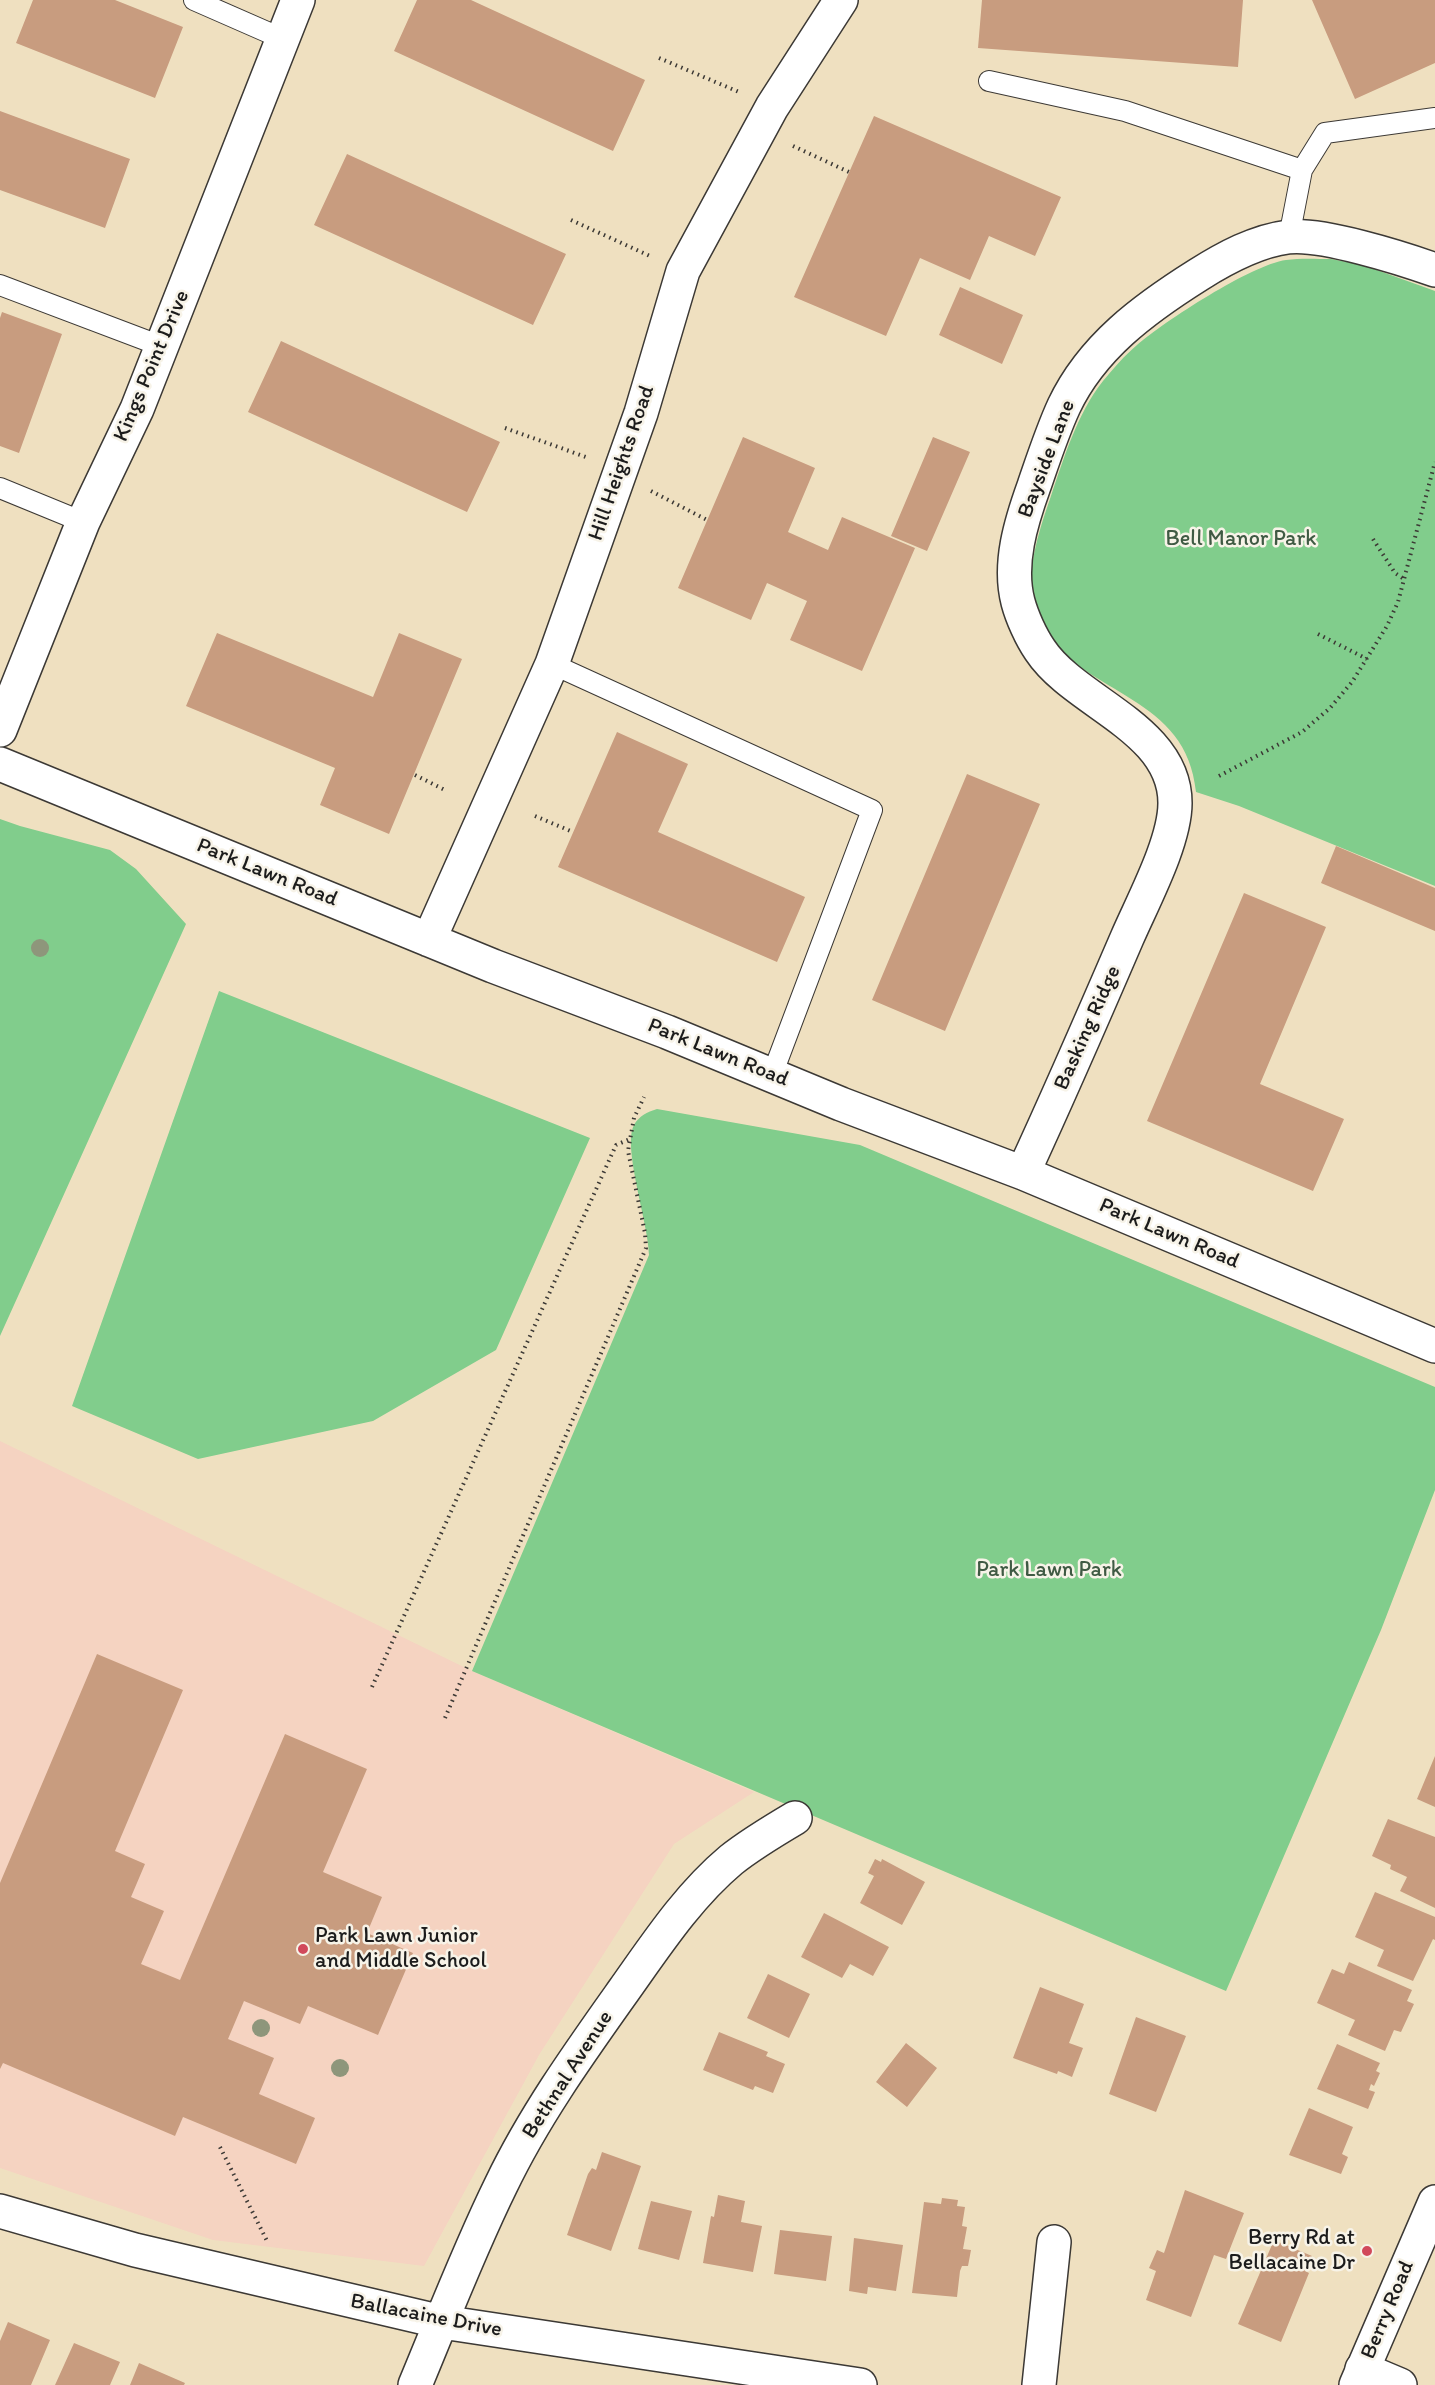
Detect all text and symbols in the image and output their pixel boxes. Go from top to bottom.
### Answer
street label: Kings Point Drive [108,286,196,446]
street label: Hill Heights Road [583,382,661,544]
street label: Bayside Lane [1012,396,1082,522]
park label: Bell Manor Park [1166,526,1316,552]
street label: Park Lawn Road [193,833,341,913]
street label: Basking Ridge [1049,962,1127,1094]
street label: Park Lawn Road [644,1013,792,1093]
street label: Park Lawn Road [1095,1193,1243,1275]
park label: Park Lawn Park [976,1557,1122,1583]
place label: Park Lawn Junior and Middle School [315,1923,487,1975]
marker: Park Lawn Junior and Middle School [296,1942,310,1956]
street label: Bethnal Avenue [517,2006,619,2144]
place label: Berry Rd at Bellacaine Dr [1229,2225,1355,2276]
marker: Berry Rd at Bellacaine Dr [1360,2244,1374,2258]
street label: Berry Road [1355,2257,1421,2363]
street label: Ballacaine Drive [348,2288,504,2344]

